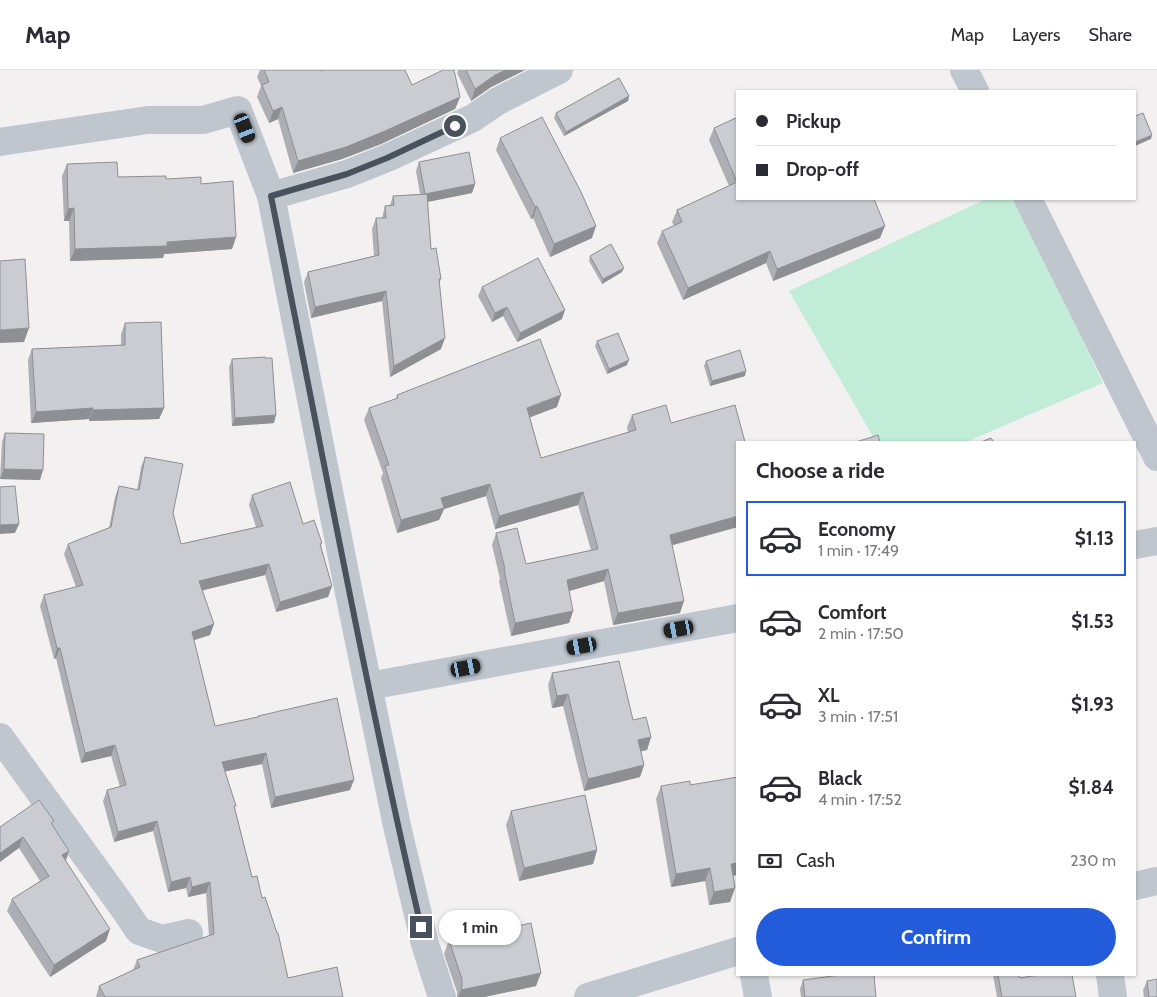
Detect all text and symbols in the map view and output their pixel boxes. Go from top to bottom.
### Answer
text: Map [25,20,71,49]
text: Map [951,24,984,46]
text: Layers [1012,24,1061,46]
text: Share [1089,24,1132,46]
text: Pickup [786,110,841,133]
car [232,111,257,145]
route start [444,115,466,137]
text: Drop-off [786,158,859,181]
text: Choose a ride [756,457,885,484]
icon: car [758,516,803,561]
text: Economy [818,518,896,541]
text: $1.13 [1075,527,1114,550]
text: 1 min · 17:49 [818,541,899,560]
icon: car [758,599,803,644]
text: Comfort [818,601,887,624]
text: $1.53 [1071,610,1114,633]
car [662,619,695,639]
text: 2 min · 17:50 [818,624,904,643]
car [565,636,598,656]
car [449,658,482,678]
icon: car [758,682,803,727]
text: XL [818,684,839,707]
text: $1.93 [1071,693,1114,716]
text: 3 min · 17:51 [818,707,898,726]
icon: car [758,765,803,810]
text: Black [818,767,862,790]
text: $1.84 [1068,776,1114,799]
text: 4 min · 17:52 [818,790,902,809]
icon: cash [756,847,784,875]
text: Cash [796,849,835,872]
text: 230 m [1070,851,1116,870]
button: Confirm [756,908,1116,966]
callout: 1 min [438,910,521,944]
route end [410,916,432,938]
text: 1 min [462,918,498,937]

